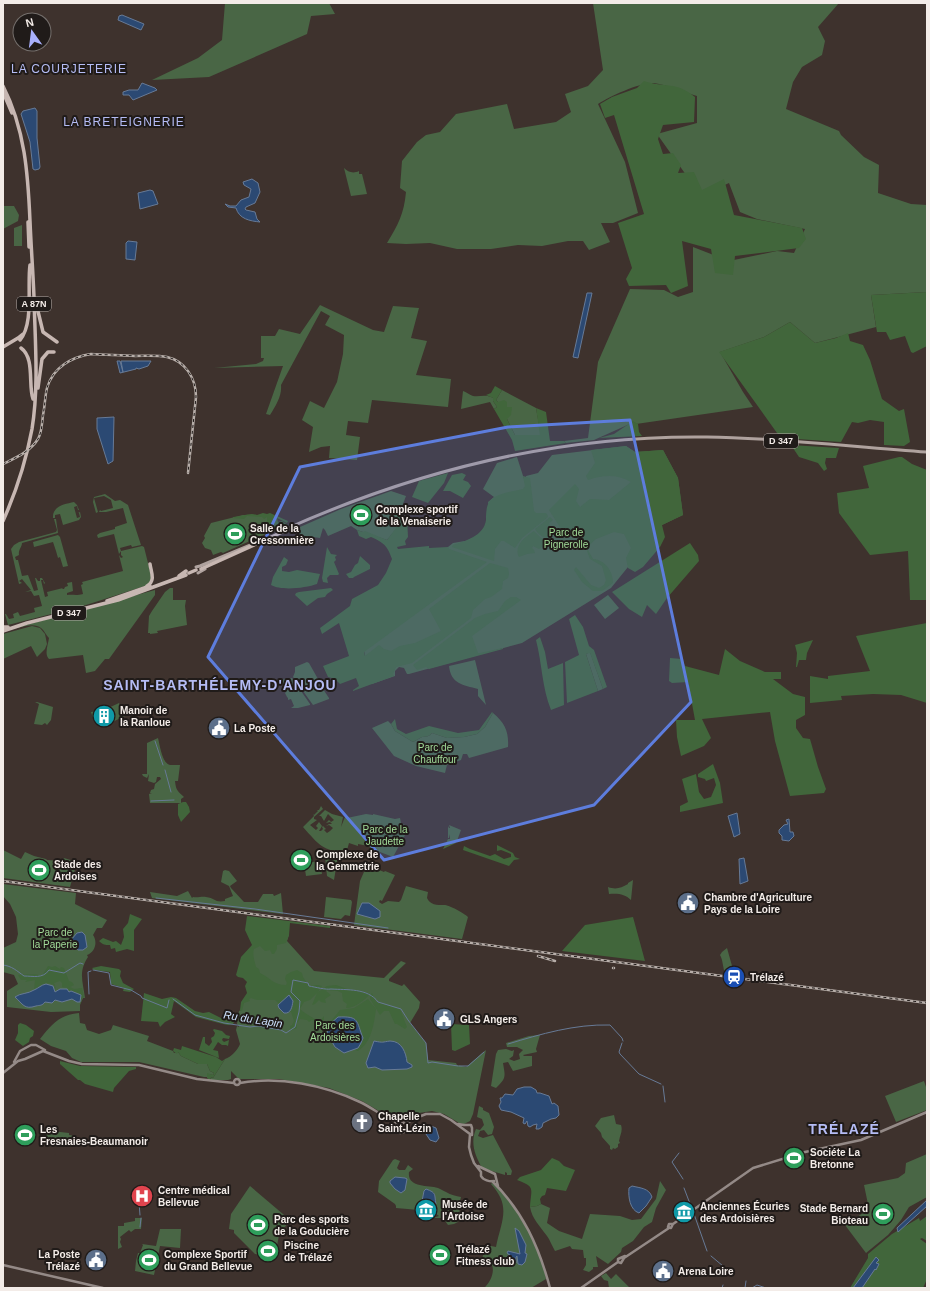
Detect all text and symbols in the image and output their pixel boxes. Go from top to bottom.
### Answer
north arrow [12,12,52,52]
text: N [24,16,35,29]
district label: LA COURJETERIE [11,62,127,76]
district label: LA BRETEIGNERIE [63,115,185,129]
road number: A 87N [17,297,51,311]
road number: D 347 [764,434,798,448]
sports icon: Complexe sportif de la Venaiserie [348,502,374,528]
place label: Complexe sportif de la Venaiserie [376,504,458,527]
sports icon: Salle de la Cressonnière [222,521,248,547]
place label: Salle de la Cressonnière [250,523,314,546]
park label: Parc de Pignerolle [544,527,589,550]
road number: D 347 [52,606,86,620]
district label: SAINT-BARTHÉLEMY-D'ANJOU [103,677,337,693]
building icon: Manoir de la Ranloue [91,703,117,729]
place label: Manoir de la Ranloue [120,705,171,728]
public building icon: La Poste [206,715,232,741]
place label: La Poste [234,723,276,734]
park label: Parc de Chauffour [413,742,458,765]
park label: Parc de la Jaudette [362,824,408,847]
sports icon: Complexe de la Gemmetrie [288,847,314,873]
place label: Complexe de la Gemmetrie [316,849,380,872]
sports icon: Stade des Ardoises [26,857,52,883]
place label: Stade des Ardoises [54,859,102,882]
public building icon: Chambre d'Agriculture Pays de la Loire [675,890,701,916]
place label: Chambre d'Agriculture Pays de la Loire [704,892,812,915]
park label: Parc de la Paperie [32,927,78,950]
station icon: Trélazé [721,964,747,990]
place label: Trélazé [750,972,784,983]
public building icon: GLS Angers [431,1006,457,1032]
water label: Ru du Lapin [223,1008,283,1030]
place label: GLS Angers [460,1014,518,1025]
park label: Parc des Ardoisières [310,1020,360,1043]
church icon: Chapelle Saint-Lézin [349,1109,375,1135]
place label: Chapelle Saint-Lézin [378,1111,431,1134]
district label: TRÉLAZÉ [808,1121,880,1137]
sports icon: Les Fresnaies-Beaumanoir [12,1122,38,1148]
place label: Les Fresnaies-Beaumanoir [40,1124,148,1147]
sports icon: Sociéte La Bretonne [781,1145,807,1171]
place label: Sociéte La Bretonne [810,1147,860,1170]
hospital icon: Centre médical Bellevue [129,1183,155,1209]
place label: Centre médical Bellevue [158,1185,230,1208]
museum icon: Musée de l'Ardoise [413,1197,439,1223]
place label: Musée de l'Ardoise [442,1199,488,1222]
museum icon: Anciennes Écuries des Ardoisières [671,1199,697,1225]
place label: Anciennes Écuries des Ardoisières [700,1200,790,1224]
sports icon: Stade Bernard Bioteau [870,1201,896,1227]
place label: Stade Bernard Bioteau [800,1203,868,1226]
sports icon: Parc des sports de la Goducière [245,1212,271,1238]
place label: Parc des sports de la Goducière [274,1214,349,1237]
sports icon: Piscine de Trélazé [255,1238,281,1264]
place label: Piscine de Trélazé [284,1240,333,1263]
sports icon: Trélazé Fitness club [427,1242,453,1268]
place label: Trélazé Fitness club [456,1244,514,1267]
public building icon: La Poste Trélazé [83,1247,109,1273]
sports icon: Complexe Sportif du Grand Bellevue [136,1247,162,1273]
place label: La Poste Trélazé [38,1249,80,1272]
place label: Complexe Sportif du Grand Bellevue [164,1249,253,1272]
public building icon: Arena Loire [650,1258,676,1284]
place label: Arena Loire [678,1266,734,1277]

